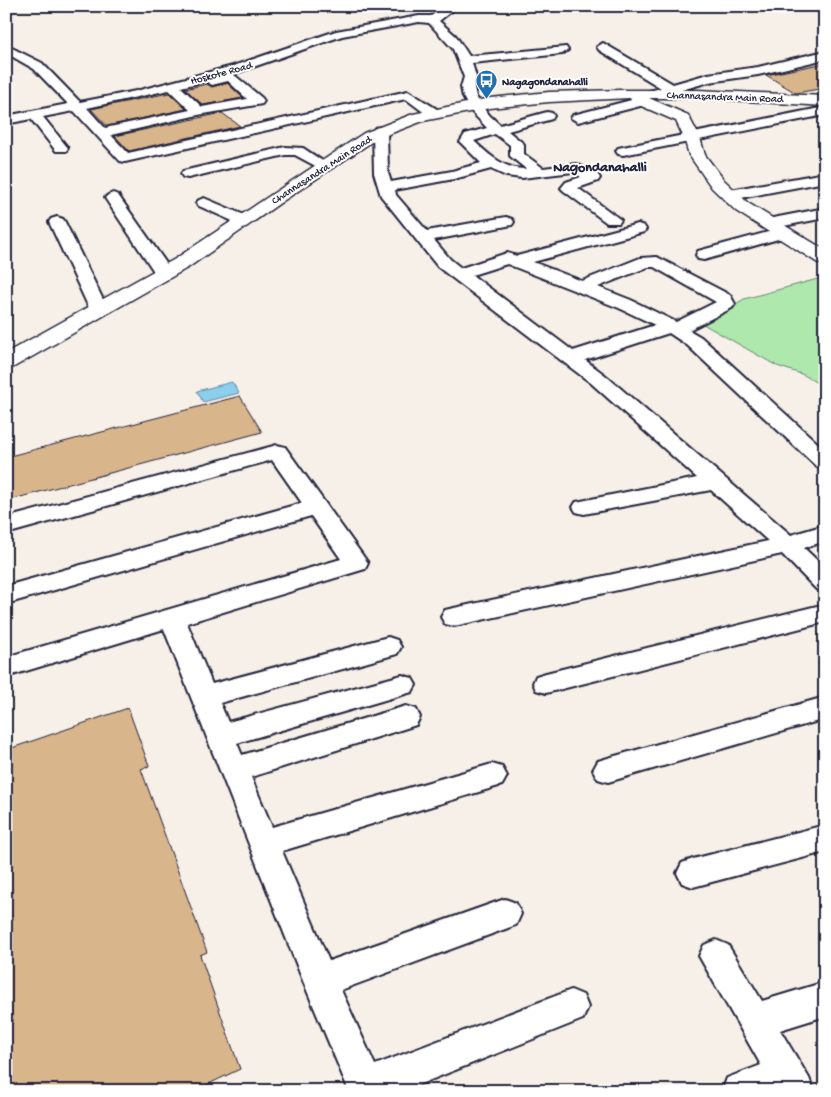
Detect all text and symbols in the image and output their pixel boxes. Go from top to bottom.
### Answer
street label: Hoskote Road [189,60,255,88]
bus stop icon: Nagagondanahalli [474,69,498,100]
place label: Nagagondanahalli [502,77,589,90]
street label: Channasandra Main Road [666,90,785,106]
street label: Channasandra Main Road [270,133,376,208]
district label: Nagondanahalli [553,160,647,177]

